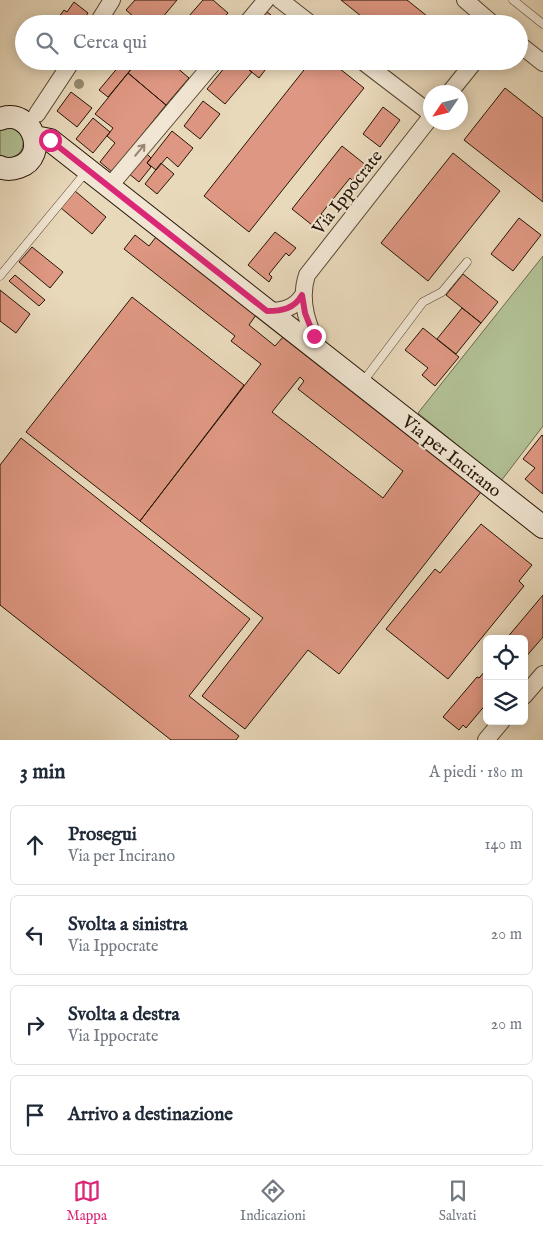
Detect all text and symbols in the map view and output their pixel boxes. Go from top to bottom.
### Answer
search box [15,15,528,70]
icon: search [33,29,61,57]
text: Cerca qui [73,31,147,55]
north arrow [423,85,468,130]
route start [39,129,62,152]
one-way arrow [135,144,146,157]
street label: Via Ippocrate [307,146,389,241]
route end [303,325,326,348]
street label: Via per Incirano [396,410,506,503]
map controls [483,635,528,725]
button: locate [483,635,528,680]
button: layers [483,680,528,725]
text: 3 min [20,759,65,786]
text: A piedi · 180 m [429,763,523,783]
text: Prosegui [68,823,137,847]
icon: ahead [21,831,49,859]
text: 140 m [484,835,522,855]
text: Via per Incirano [68,847,175,867]
text: Svolta a sinistra [68,913,188,937]
icon: left [21,921,49,949]
text: 20 m [491,925,522,945]
text: Via Ippocrate [68,937,158,957]
text: Svolta a destra [68,1003,180,1027]
icon: right [21,1011,49,1039]
text: 20 m [491,1015,522,1035]
text: Via Ippocrate [68,1027,158,1047]
icon: arrive [21,1101,49,1129]
text: Arrivo a destinazione [68,1103,233,1127]
tab: Mappa [67,1177,107,1225]
tab: Indicazioni [240,1177,306,1225]
tab: Salvati [439,1177,476,1225]

